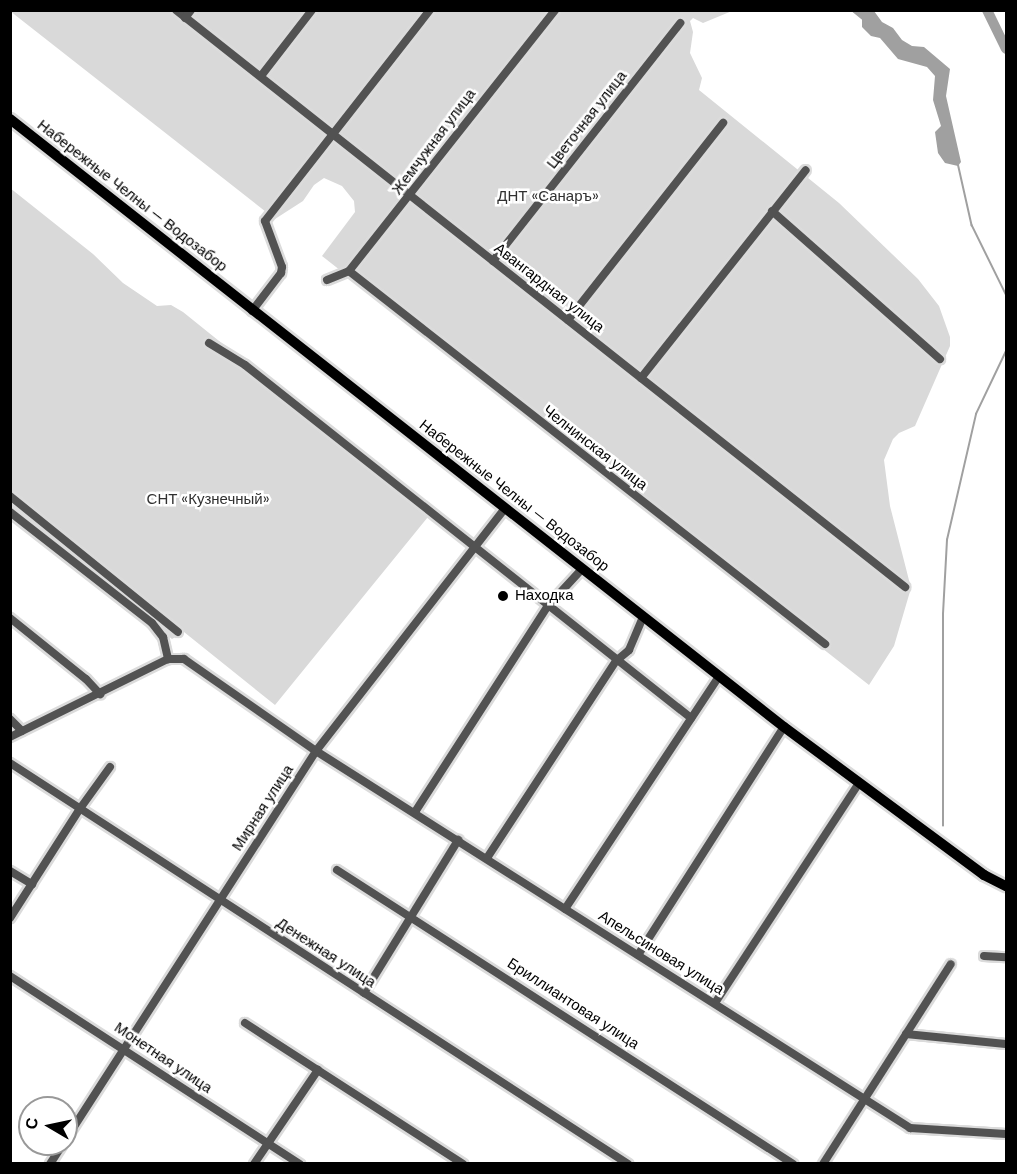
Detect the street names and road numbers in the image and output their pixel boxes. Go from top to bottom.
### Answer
street label: Цветочная улица [543,67,631,173]
street label: Жемчужная улица [388,86,480,198]
street label: Набережные Челны — Водозабор [33,116,231,276]
street label: Авангардная улица [490,239,608,337]
street label: Челнинская улица [539,402,651,494]
street label: Набережные Челны — Водозабор [415,416,613,576]
street label: Мирная улица [228,762,298,854]
street label: Апельсиновая улица [595,907,727,999]
street label: Денежная улица [273,914,379,992]
street label: Бриллиантовая улица [504,955,642,1053]
street label: Монетная улица [111,1019,215,1097]

